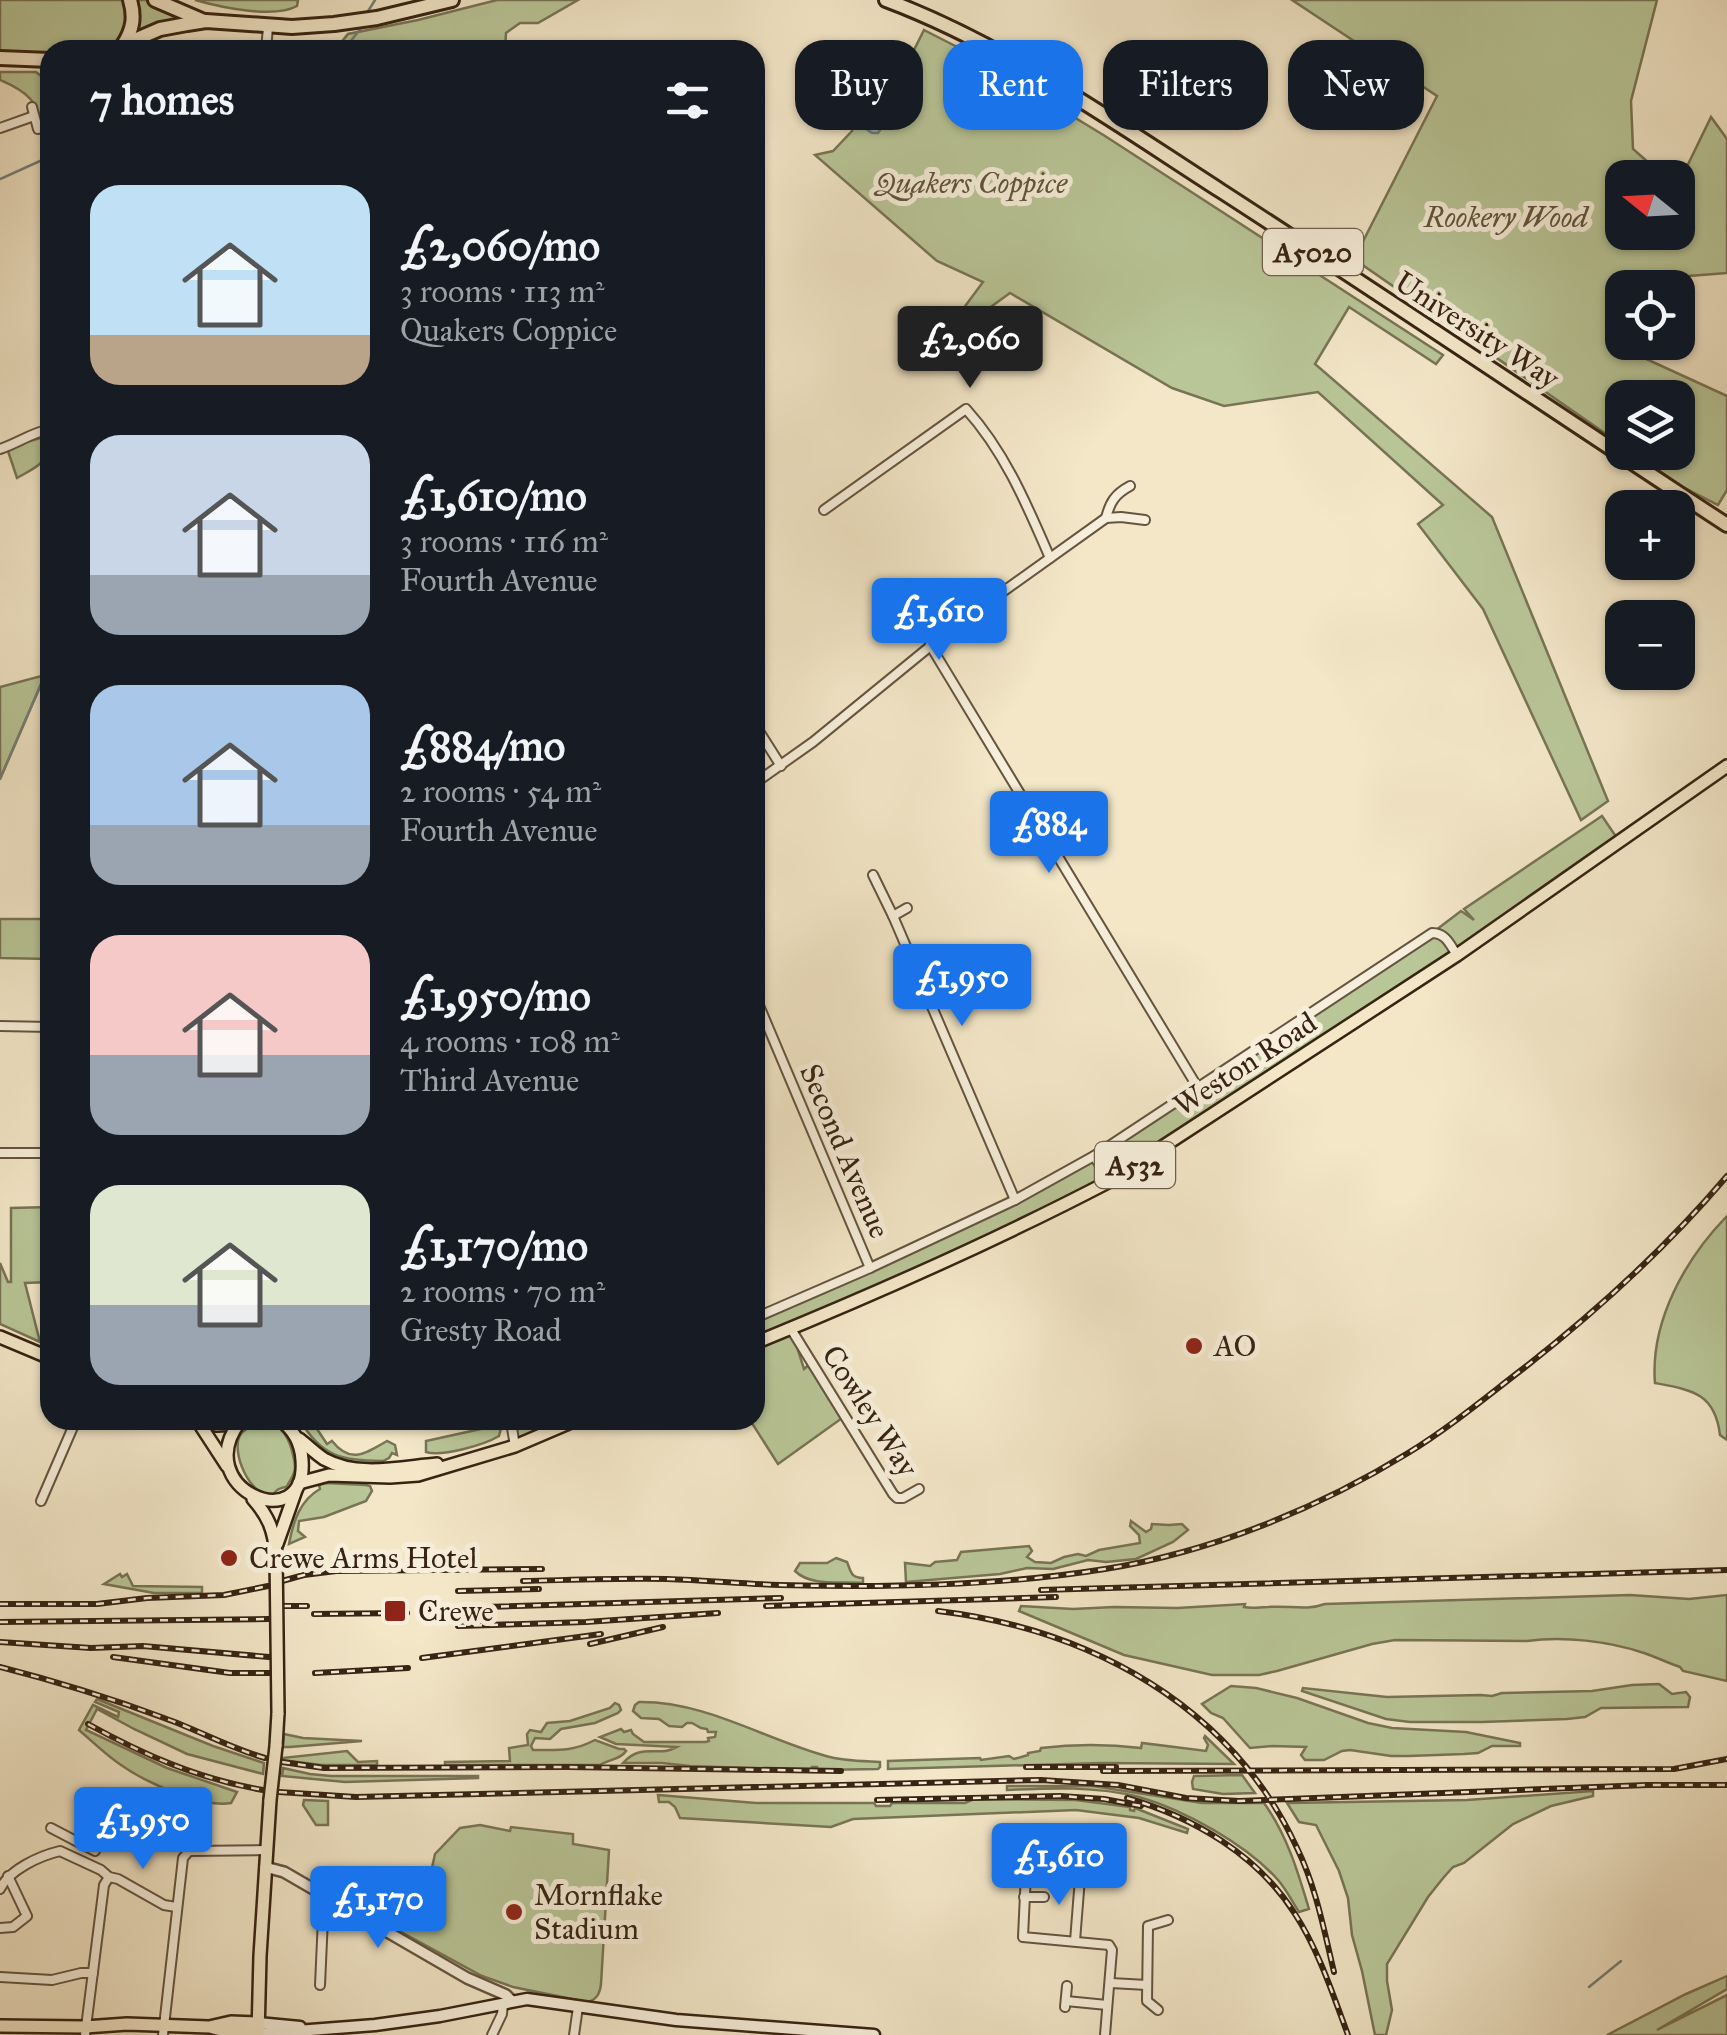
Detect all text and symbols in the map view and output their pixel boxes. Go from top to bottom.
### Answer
chip: Buy [795,40,923,130]
chip: Rent [943,40,1083,130]
chip: Filters [1103,40,1268,130]
chip: New [1288,40,1424,130]
icon: filters [660,73,715,128]
text: 7 homes [90,74,234,126]
north arrow [1605,160,1695,250]
map controls [1605,160,1695,690]
park label: Quakers Coppice [873,165,1068,202]
park label: Rookery Wood [1423,199,1590,235]
text: £2,060/mo [400,220,600,272]
icon: home [170,225,290,345]
road number: A5020 [1263,229,1363,275]
street label: University Way [1388,264,1567,397]
button: locate [1605,270,1695,360]
text: 3 rooms · 113 m² [400,272,605,311]
pin: £2,060 [889,306,1051,391]
text: Quakers Coppice [400,311,617,350]
text: £2,060 [920,319,1020,358]
button: layers [1605,380,1695,470]
text: £1,610/mo [400,470,587,522]
icon: home [170,475,290,595]
button: + [1605,490,1695,580]
text: 3 rooms · 116 m² [400,522,608,561]
text: Fourth Avenue [400,561,598,600]
pin: £1,610 [858,578,1020,663]
text: £1,610 [894,591,984,630]
button: − [1605,600,1695,690]
text: £884/mo [400,720,565,772]
icon: home [170,725,290,845]
text: 2 rooms · 54 m² [400,772,601,811]
pin: £884 [990,791,1108,876]
text: £884 [1012,804,1086,843]
text: Fourth Avenue [400,811,598,850]
pin: £1,950 [881,944,1043,1029]
text: £1,950 [915,957,1009,996]
text: £1,950/mo [400,970,591,1022]
icon: home [170,975,290,1095]
street label: Weston Road [1167,1004,1323,1124]
text: 4 rooms · 108 m² [400,1022,620,1061]
street label: Second Avenue [792,1059,898,1243]
text: Third Avenue [400,1061,579,1100]
road number: A532 [1095,1142,1175,1188]
text: £1,170/mo [400,1220,588,1272]
icon: home [170,1225,290,1345]
text: 2 rooms · 70 m² [400,1272,605,1311]
text: Gresty Road [400,1311,562,1350]
place label: AO [1212,1328,1256,1364]
marker: AO [1183,1335,1205,1357]
street label: Cowley Way [814,1339,926,1484]
place label: Crewe Arms Hotel [249,1540,478,1576]
marker: Crewe Arms Hotel [218,1547,240,1569]
place label: Crewe [418,1593,494,1629]
marker: Crewe [382,1598,408,1624]
pin: £1,950 [62,1787,224,1872]
text: £1,950 [96,1800,190,1839]
pin: £1,610 [978,1823,1140,1908]
text: £1,610 [1014,1836,1104,1875]
pin: £1,170 [297,1866,459,1951]
place label: Mornflake Stadium [534,1877,663,1947]
text: £1,170 [332,1879,424,1918]
marker: Mornflake Stadium [503,1901,525,1923]

